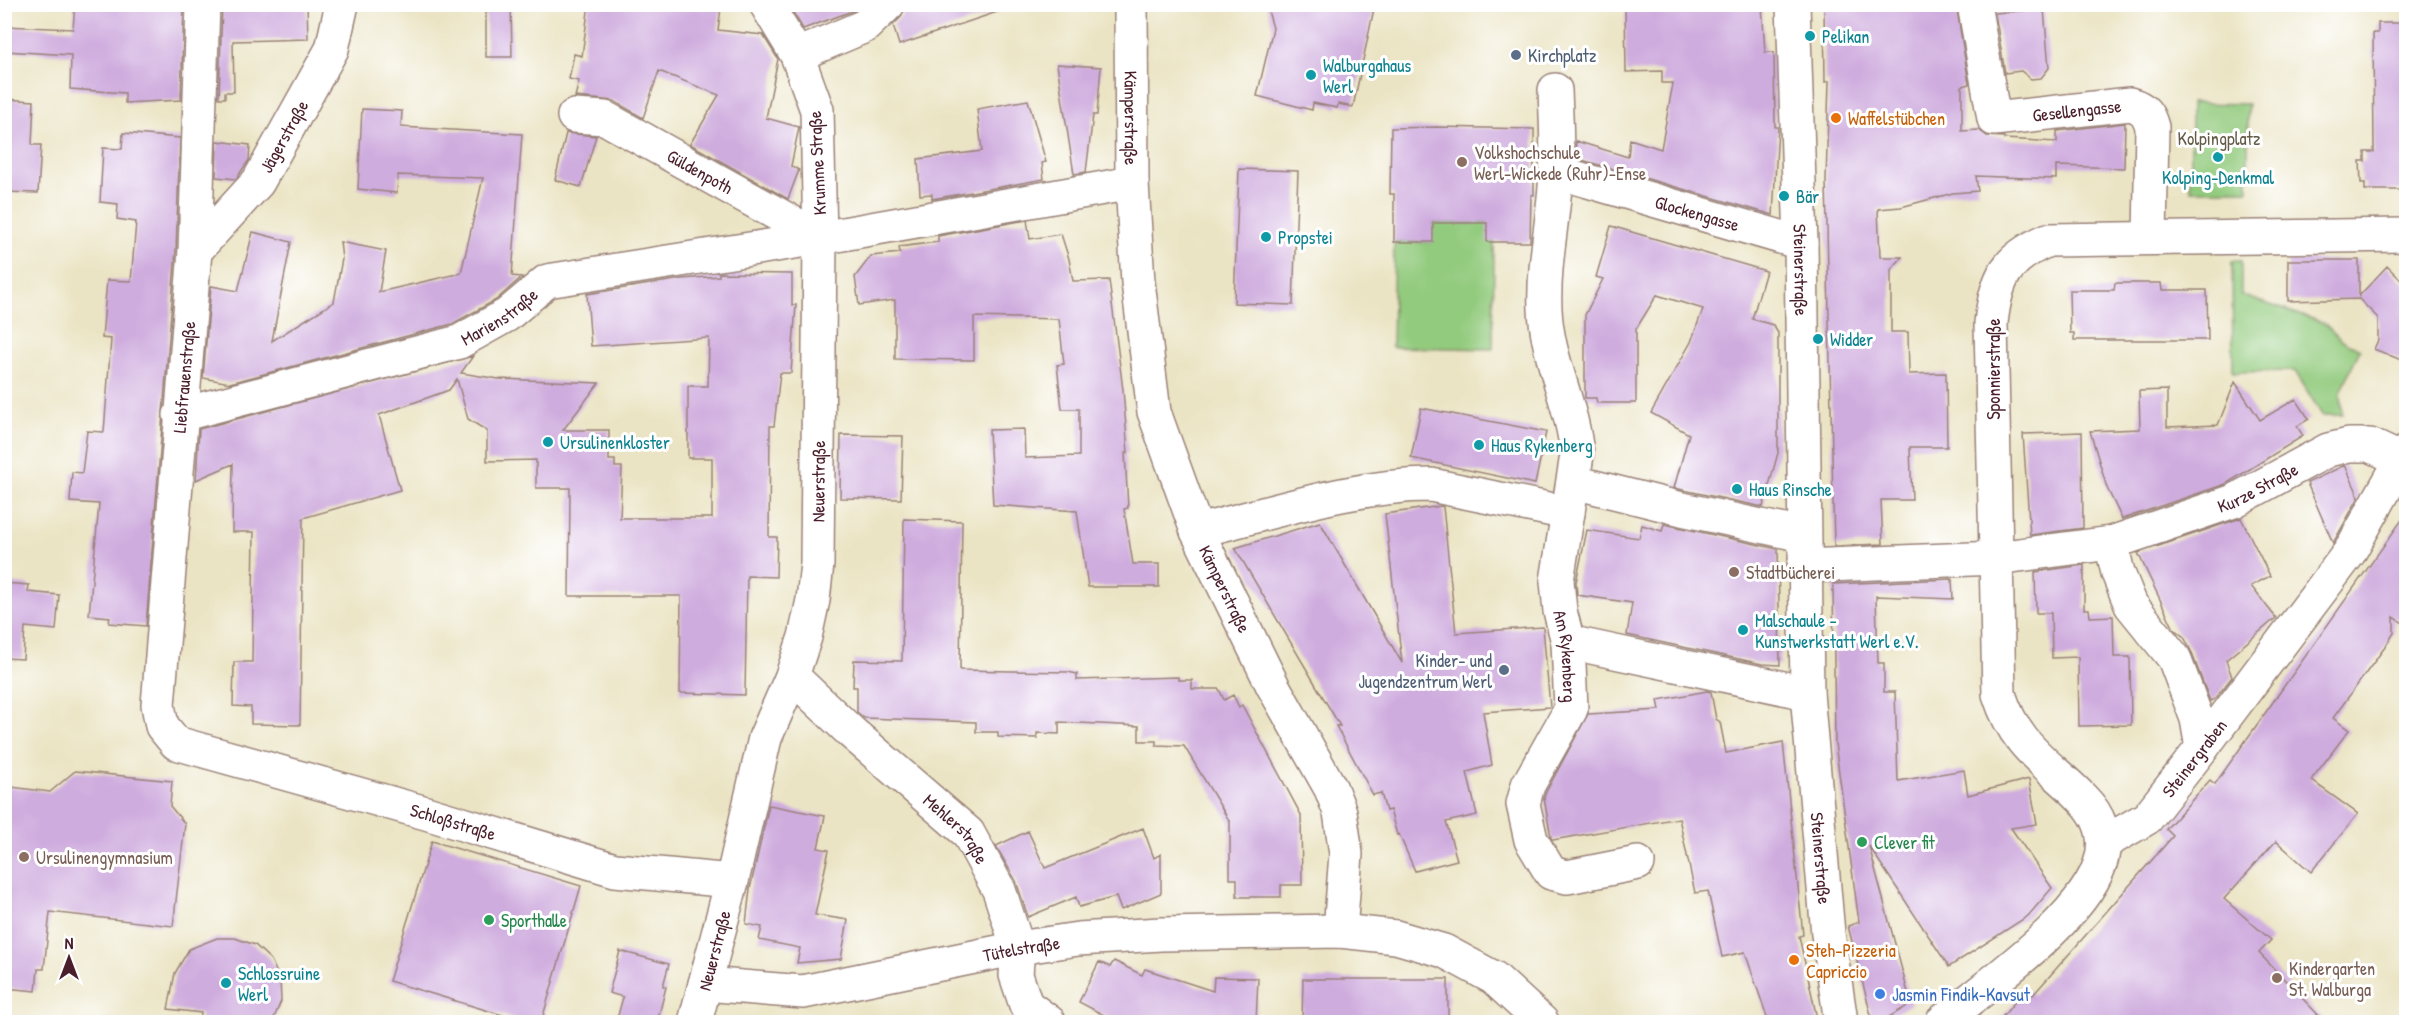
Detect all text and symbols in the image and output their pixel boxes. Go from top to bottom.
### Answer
place label: Pelikan [1822,24,1869,49]
marker: Pelikan [1803,29,1817,43]
place label: Kirchplatz [1528,43,1597,68]
marker: Kirchplatz [1509,48,1523,62]
place label: Walburgahaus Werl [1323,53,1411,99]
marker: Walburgahaus Werl [1304,68,1318,82]
street label: Kämperstraße [1119,71,1144,165]
street label: Gesellengasse [2031,93,2122,127]
street label: Jägerstraße [253,95,314,177]
place label: Waffelstübchen [1848,106,1945,131]
street label: Krumme Straße [802,110,832,216]
marker: Waffelstübchen [1829,111,1843,125]
park label: Kolpingplatz [2178,126,2261,151]
place label: Volkshochschule Werl-Wickede (Ruhr)-Ense [1474,140,1646,186]
street label: Güldenpoth [663,143,738,200]
marker: Kolping-Denkmal [2211,150,2225,164]
marker: Volkshochschule Werl-Wickede (Ruhr)-Ense [1455,155,1469,169]
place label: Kolping-Denkmal [2162,165,2274,190]
place label: Bär [1796,184,1819,209]
street label: Glockengasse [1652,189,1742,237]
marker: Bär [1777,189,1791,203]
street label: Steinerstraße [1788,224,1814,316]
place label: Propstei [1278,225,1333,250]
marker: Propstei [1259,230,1273,244]
street label: Marienstraße [456,282,543,351]
street label: Sponnierstraße [1981,318,2006,420]
street label: Liebfrauenstraße [167,320,201,434]
place label: Widder [1830,327,1873,352]
marker: Widder [1811,332,1825,346]
place label: Ursulinenkloster [560,430,670,455]
place label: Haus Rykenberg [1491,433,1593,458]
marker: Ursulinenkloster [541,435,555,449]
marker: Haus Rykenberg [1472,438,1486,452]
street label: Neuerstraße [805,440,831,522]
street label: Kurze Straße [2214,456,2302,518]
place label: Haus Rinsche [1749,477,1832,502]
marker: Haus Rinsche [1730,482,1744,496]
street label: Kämperstraße [1193,541,1257,637]
place label: Stadtbücherei [1746,560,1835,585]
marker: Stadtbücherei [1727,565,1741,579]
street label: Am Rykenberg [1548,607,1583,703]
place label: Malschaule - Kunstwerkstatt Werl e.V. [1755,608,1919,654]
marker: Malschaule - Kunstwerkstatt Werl e.V. [1736,623,1750,637]
place label: Kinder- und Jugendzentrum Werl [1358,648,1492,694]
marker: Kinder- und Jugendzentrum Werl [1497,663,1511,677]
street label: Steinergraben [2156,714,2232,802]
street label: Mehlerstraße [918,788,995,868]
street label: Schloßstraße [407,797,499,846]
street label: Steinerstraße [1805,811,1838,905]
place label: Clever fit [1874,830,1935,855]
marker: Clever fit [1855,835,1869,849]
place label: Ursulinengymnasium [36,845,173,870]
marker: Ursulinengymnasium [17,850,31,864]
place label: Sporthalle [501,908,567,933]
street label: Neuerstraße [691,908,736,993]
marker: Sporthalle [482,913,496,927]
north arrow [39,928,99,988]
street label: Tütelstraße [981,929,1061,967]
text: N [65,932,74,954]
place label: Steh-Pizzeria Capriccio [1806,938,1896,984]
marker: Steh-Pizzeria Capriccio [1787,953,1801,967]
place label: Kindergarten St. Walburga [2289,956,2375,1002]
place label: Schlossruine Werl [238,961,320,1007]
marker: Kindergarten St. Walburga [2270,971,2284,985]
marker: Schlossruine Werl [219,976,233,990]
place label: Jasmin Findik-Kavsut [1892,982,2031,1007]
marker: Jasmin Findik-Kavsut [1873,987,1887,1001]

